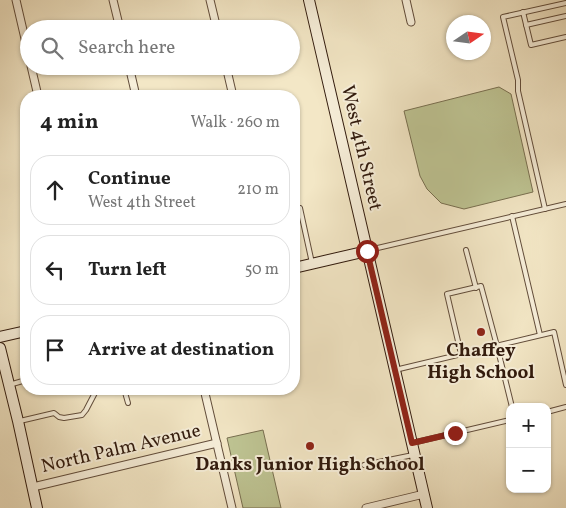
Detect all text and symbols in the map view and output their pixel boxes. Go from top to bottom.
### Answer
north arrow [446,15,491,60]
search box [20,20,300,75]
icon: search [38,34,66,62]
text: Search here [78,35,175,61]
street label: West 4th Street [334,83,388,214]
text: 4 min [40,108,99,137]
text: Walk · 260 m [190,112,280,134]
text: Continue [88,166,171,192]
icon: ahead [41,176,69,204]
text: 210 m [237,179,279,201]
text: West 4th Street [88,192,196,214]
route start [356,240,379,263]
icon: left [41,256,69,284]
text: Turn left [88,257,167,283]
text: 50 m [245,259,279,281]
marker: Chaffey High School [475,326,487,338]
icon: arrive [41,336,69,364]
text: Arrive at destination [88,337,274,363]
place label: Chaffey High School [427,338,535,386]
map controls [506,403,551,493]
button: + [506,403,551,448]
street label: North Palm Avenue [39,418,203,480]
route end [444,422,467,445]
marker: Danks Junior High School [304,440,316,452]
button: − [506,448,551,493]
place label: Danks Junior High School [195,452,425,478]

